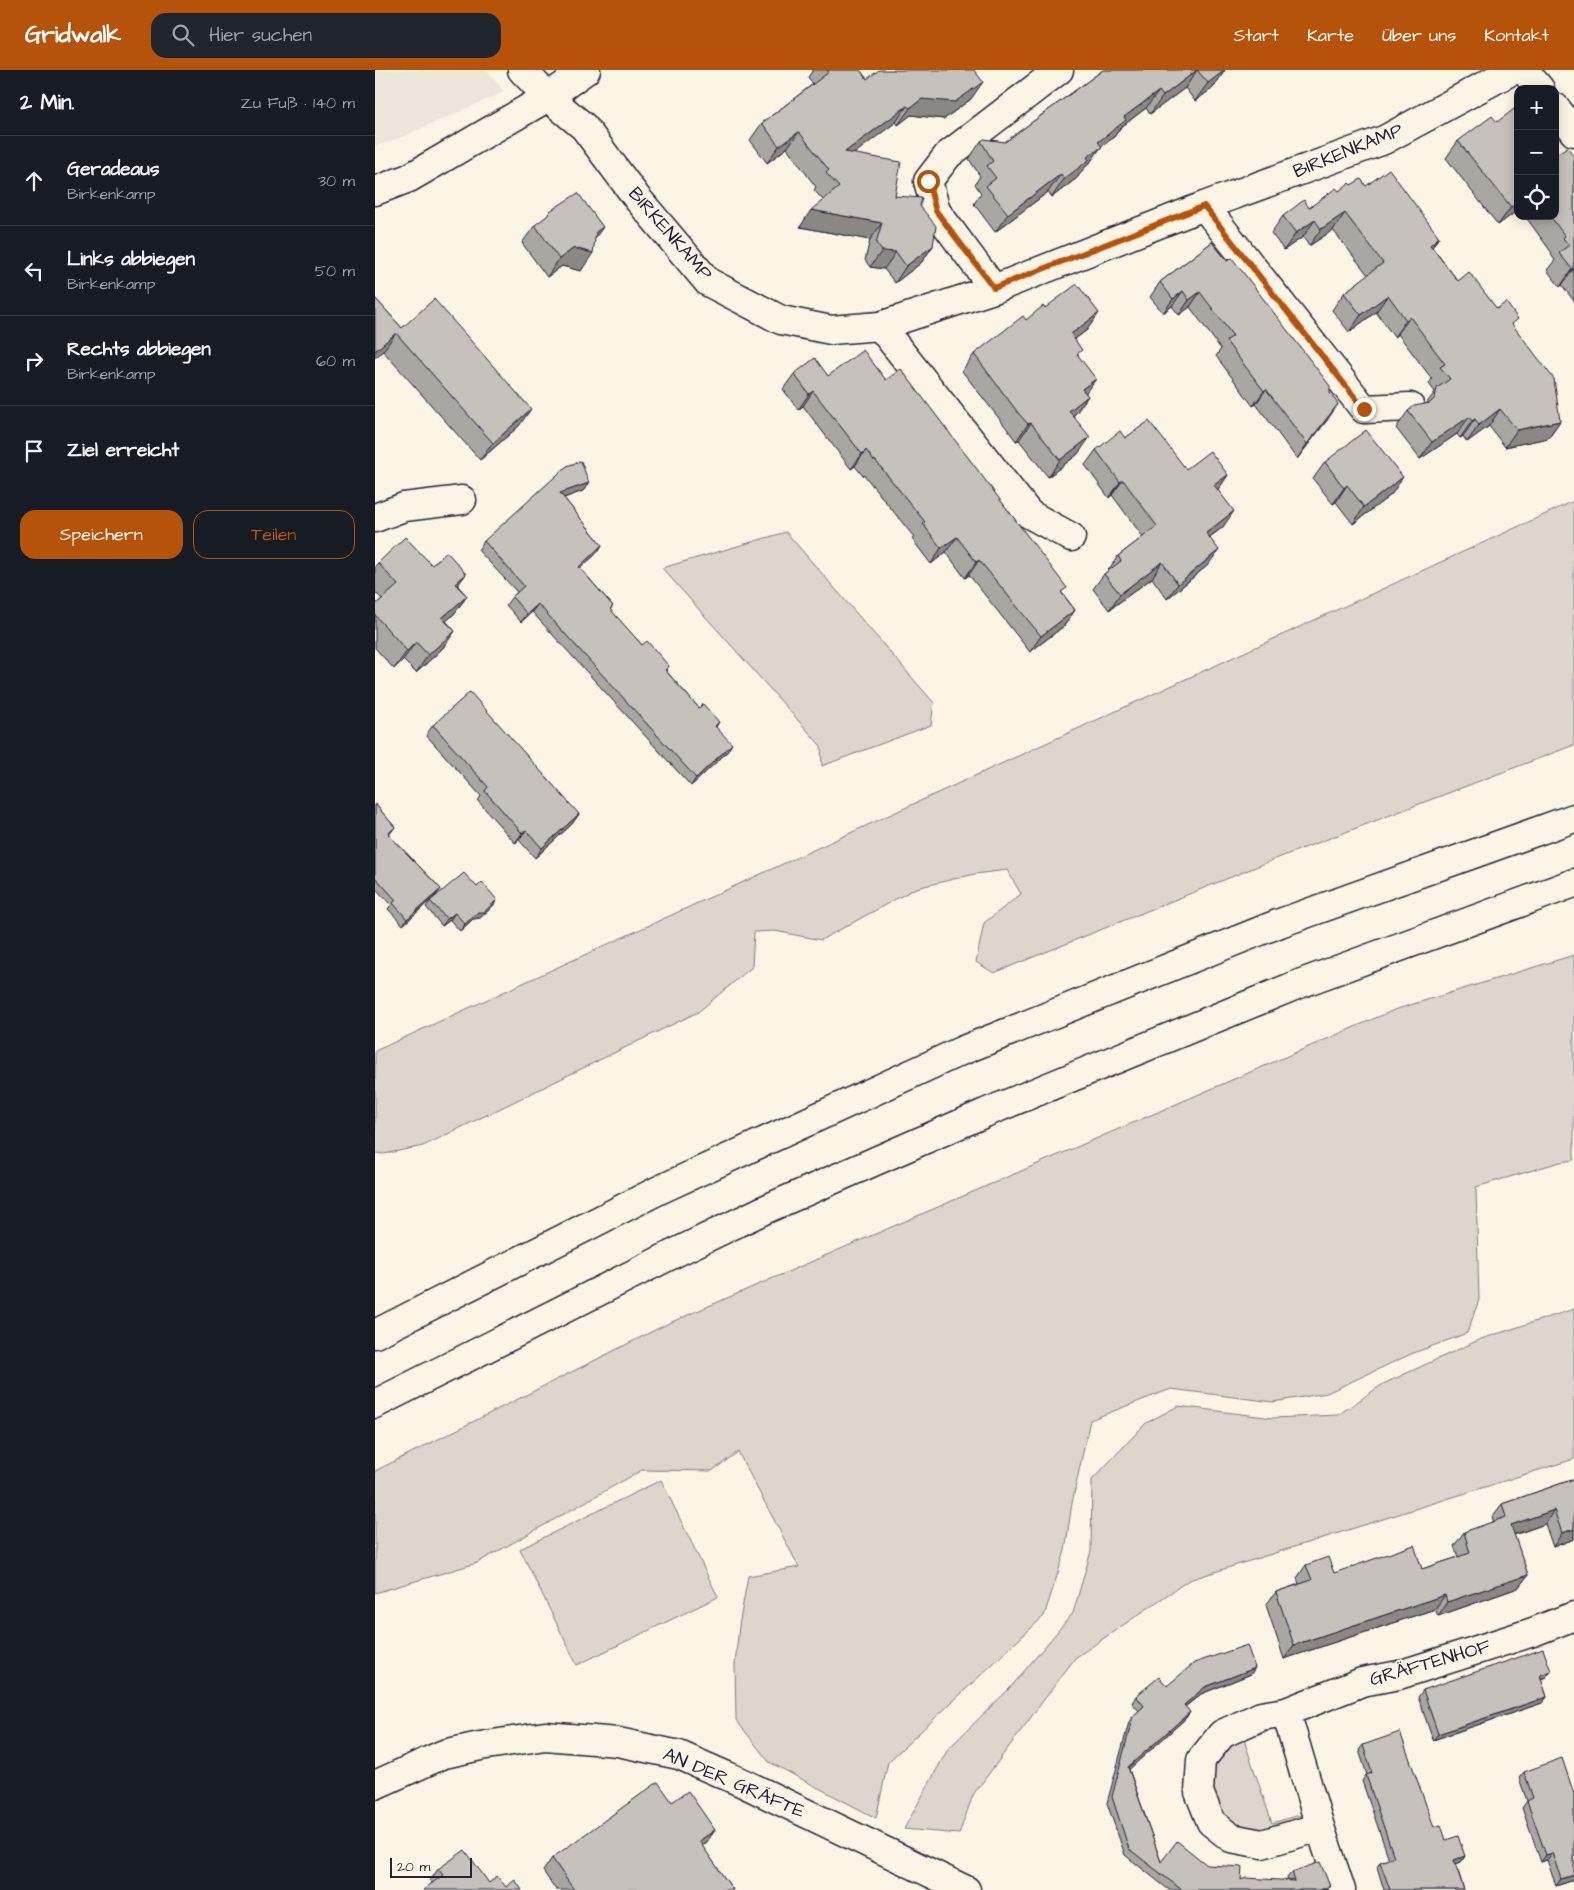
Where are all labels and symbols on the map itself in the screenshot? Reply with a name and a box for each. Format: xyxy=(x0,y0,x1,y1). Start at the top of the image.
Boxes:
street label: BIRKENKAMP xyxy=(1289,117,1407,185)
route start xyxy=(917,170,940,193)
street label: BIRKENKAMP xyxy=(622,181,718,287)
route end xyxy=(1353,398,1376,421)
street label: GRÄFTENHOF xyxy=(1366,1633,1494,1693)
street label: AN DER GRÄFTE xyxy=(659,1741,809,1825)
scale bar xyxy=(390,1855,473,1878)

